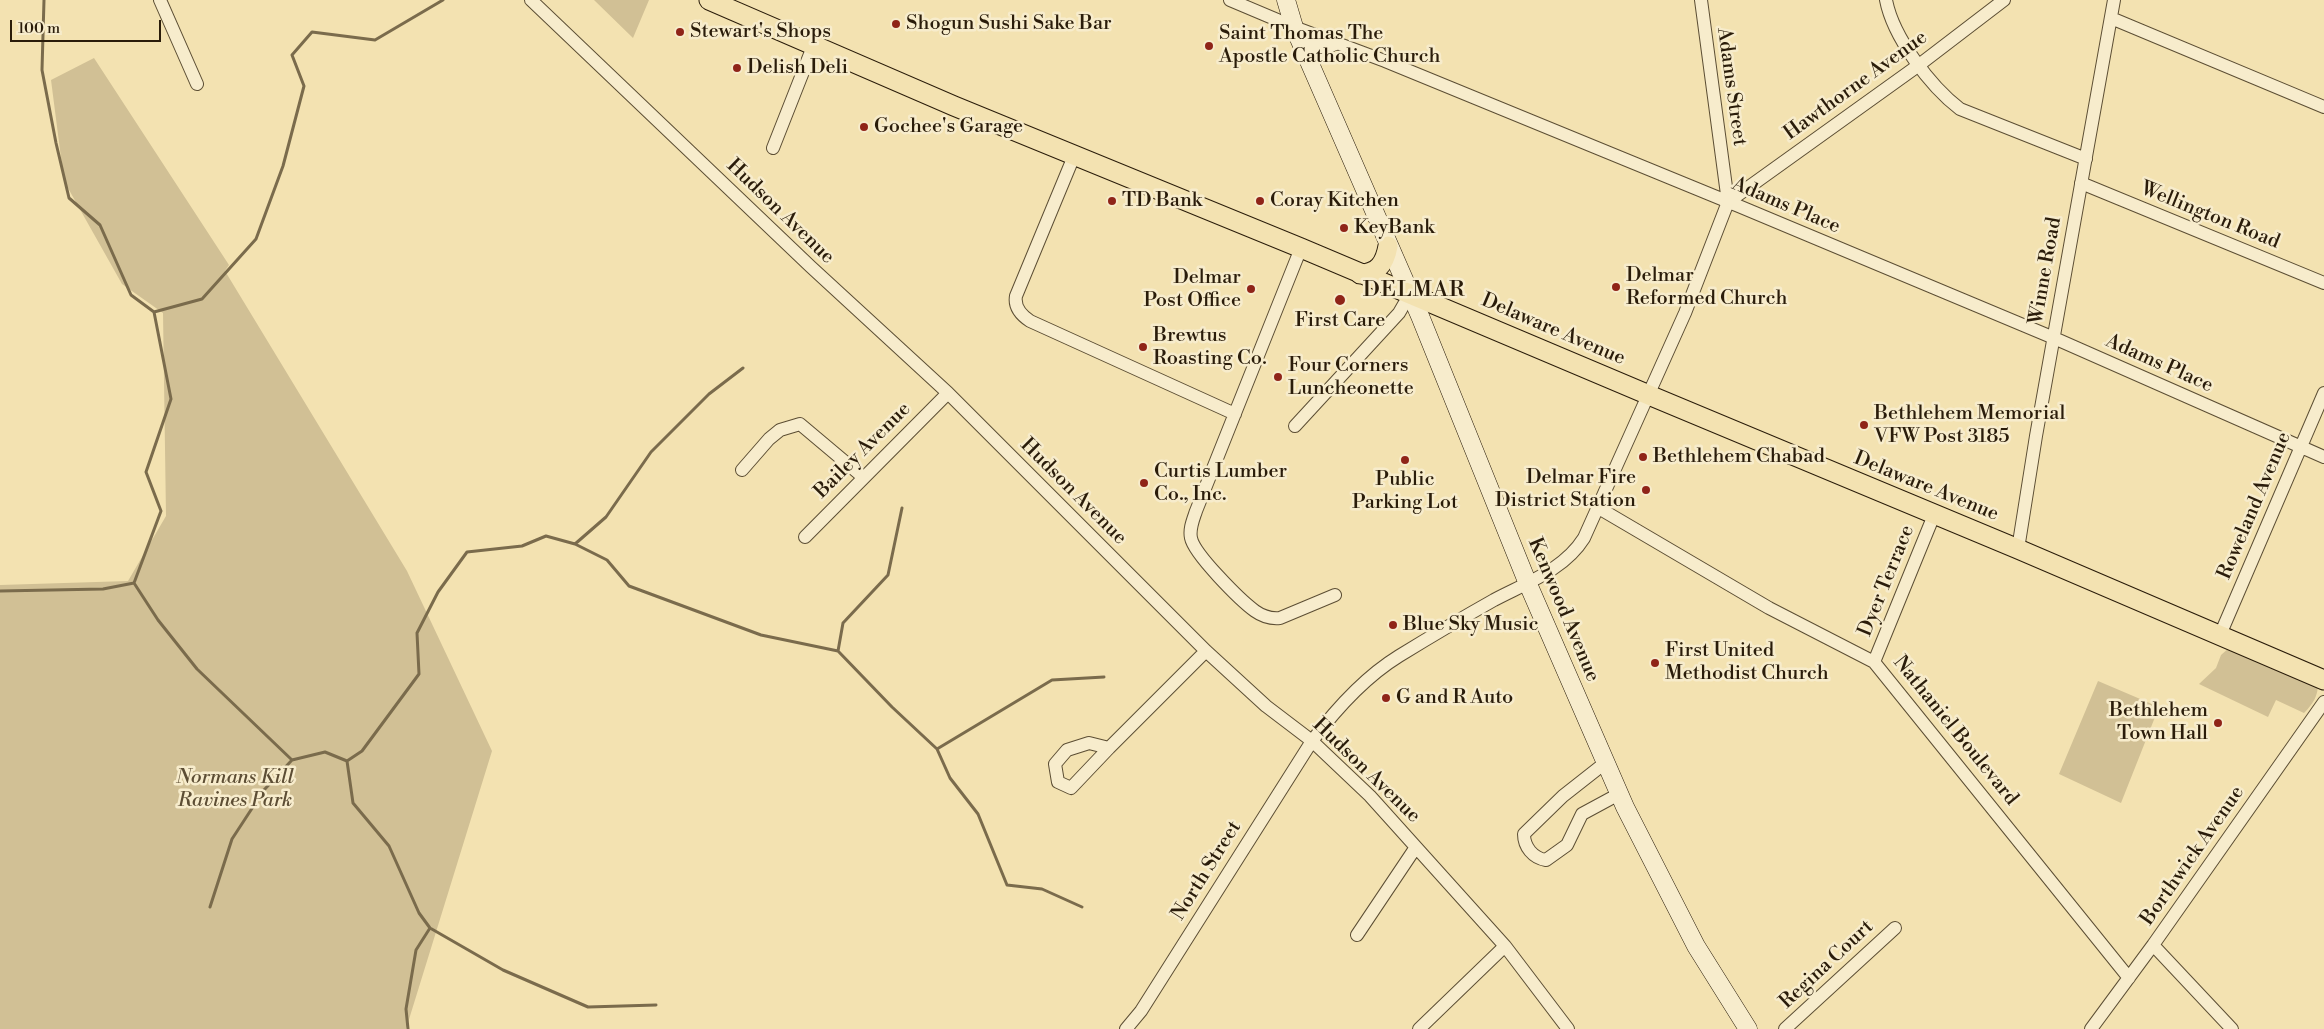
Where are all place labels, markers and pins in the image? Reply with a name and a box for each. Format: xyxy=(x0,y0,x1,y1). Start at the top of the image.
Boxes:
place label: Shogun Sushi Sake Bar xyxy=(906,12,1112,36)
marker: Shogun Sushi Sake Bar xyxy=(890,18,902,30)
place label: Stewart's Shops xyxy=(690,20,831,44)
place label: Saint Thomas The Apostle Catholic Church xyxy=(1219,22,1440,69)
marker: Stewart's Shops xyxy=(674,26,686,38)
marker: Saint Thomas The Apostle Catholic Church xyxy=(1203,40,1215,52)
place label: Delish Deli xyxy=(747,56,848,80)
marker: Delish Deli xyxy=(731,62,743,74)
place label: Gochee's Garage xyxy=(874,115,1023,139)
marker: Gochee's Garage xyxy=(858,121,870,133)
place label: TD Bank xyxy=(1122,189,1202,213)
place label: Coray Kitchen xyxy=(1270,189,1399,213)
marker: TD Bank xyxy=(1106,195,1118,207)
marker: Coray Kitchen xyxy=(1254,195,1266,207)
place label: KeyBank xyxy=(1354,216,1435,240)
marker: KeyBank xyxy=(1338,222,1350,234)
place label: Delmar Reformed Church xyxy=(1626,264,1787,311)
place label: Delmar Post Office xyxy=(1144,266,1241,313)
marker: Delmar Reformed Church xyxy=(1610,281,1622,293)
marker: Delmar Post Office xyxy=(1245,283,1257,295)
marker: First Care xyxy=(1333,293,1347,307)
place label: First Care xyxy=(1295,309,1385,333)
place label: Brewtus Roasting Co. xyxy=(1153,324,1267,371)
marker: Brewtus Roasting Co. xyxy=(1137,341,1149,353)
place label: Four Corners Luncheonette xyxy=(1288,354,1414,401)
marker: Four Corners Luncheonette xyxy=(1272,371,1284,383)
place label: Bethlehem Memorial VFW Post 3185 xyxy=(1874,402,2065,449)
marker: Bethlehem Memorial VFW Post 3185 xyxy=(1858,419,1870,431)
place label: Bethlehem Chabad xyxy=(1653,445,1825,469)
marker: Bethlehem Chabad xyxy=(1637,451,1649,463)
marker: Public Parking Lot xyxy=(1399,454,1411,466)
place label: Curtis Lumber Co., Inc. xyxy=(1154,460,1287,507)
place label: Delmar Fire District Station xyxy=(1495,466,1636,513)
place label: Public Parking Lot xyxy=(1352,468,1458,515)
marker: Curtis Lumber Co., Inc. xyxy=(1138,477,1150,489)
marker: Delmar Fire District Station xyxy=(1640,484,1652,496)
place label: Blue Sky Music xyxy=(1403,613,1539,637)
marker: Blue Sky Music xyxy=(1387,619,1399,631)
place label: First United Methodist Church xyxy=(1665,639,1829,686)
marker: First United Methodist Church xyxy=(1649,657,1661,669)
place label: G and R Auto xyxy=(1396,686,1513,710)
marker: G and R Auto xyxy=(1380,692,1392,704)
place label: Bethlehem Town Hall xyxy=(2109,699,2208,746)
marker: Bethlehem Town Hall xyxy=(2212,717,2224,729)

